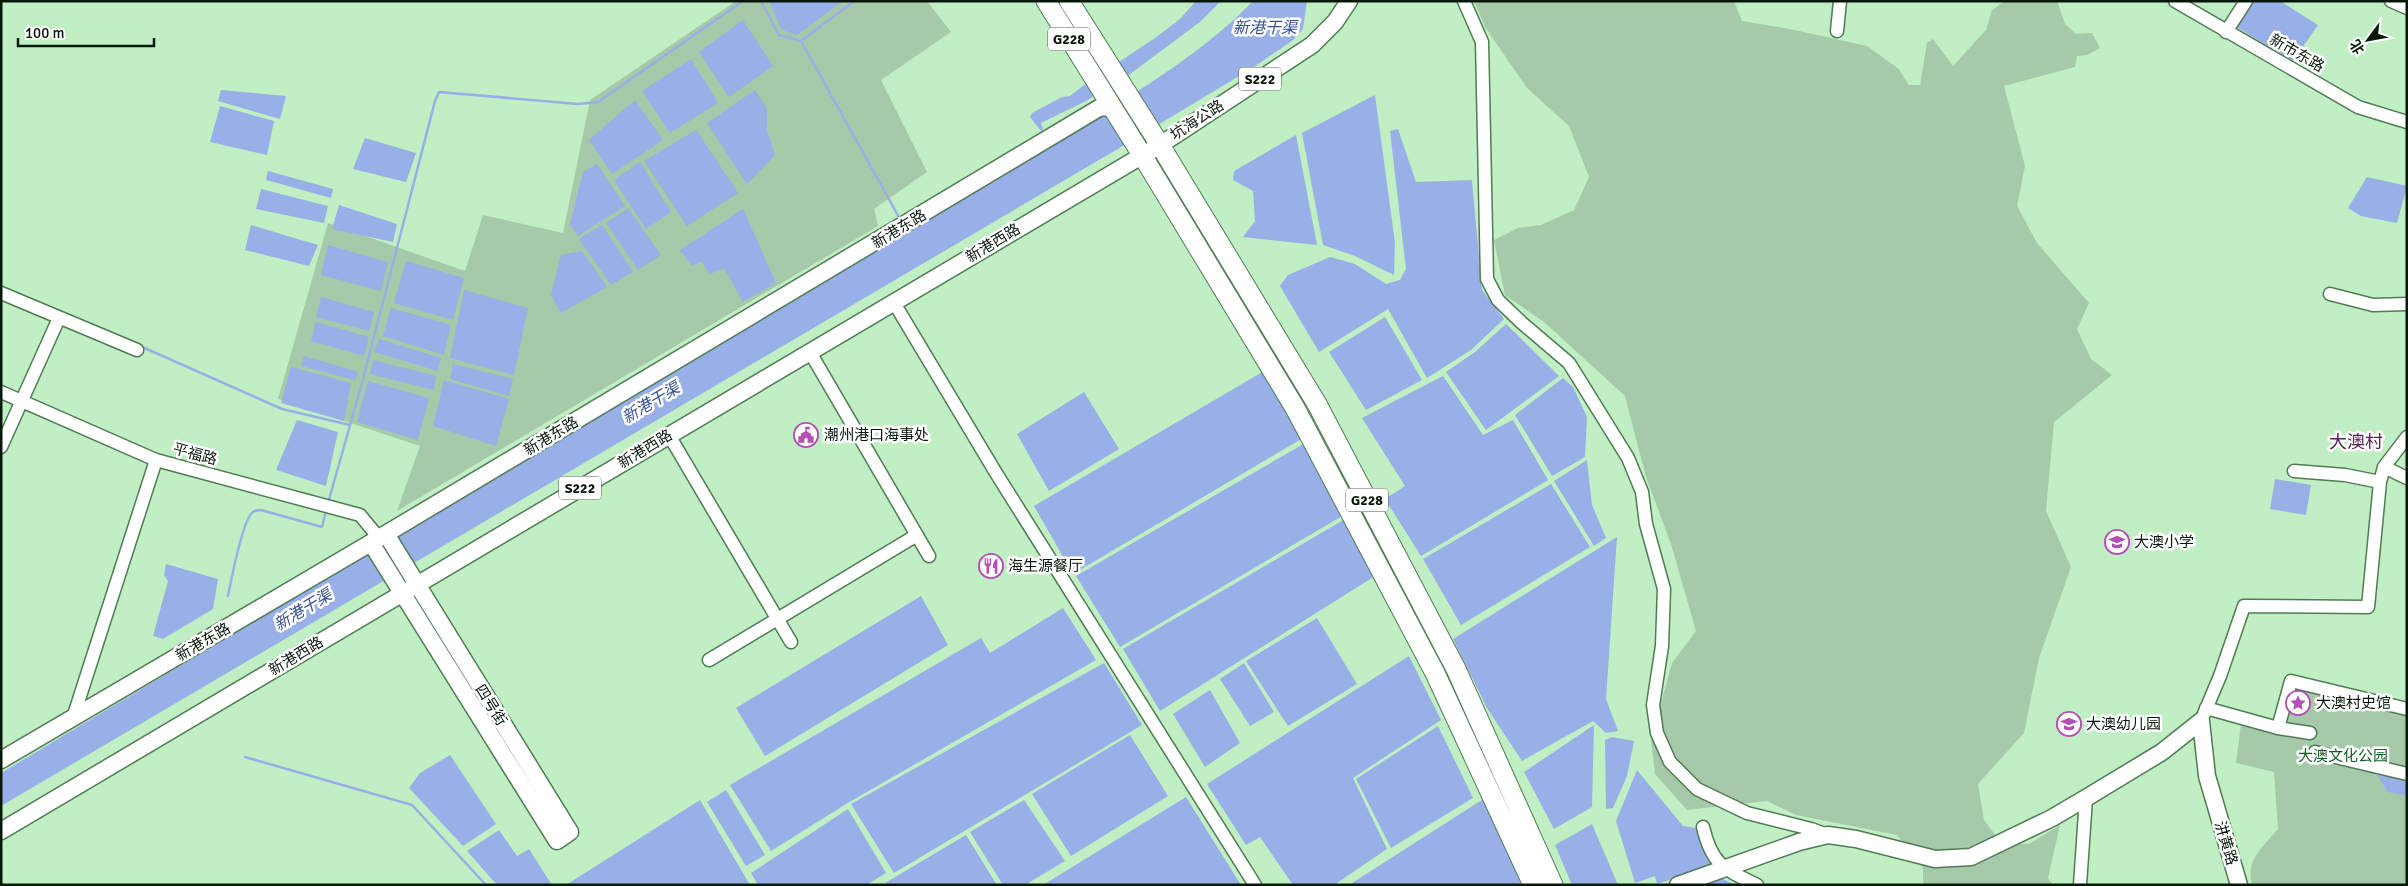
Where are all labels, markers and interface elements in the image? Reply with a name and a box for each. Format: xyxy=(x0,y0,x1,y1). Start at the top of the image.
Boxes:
scale bar xyxy=(18,15,154,47)
north arrow xyxy=(2343,15,2393,65)
water label: 新港干渠 xyxy=(1233,18,1299,38)
text: 100 m xyxy=(25,24,65,42)
road number: G228 xyxy=(1048,28,1090,50)
street label: 新市东路 xyxy=(2267,30,2327,76)
text: 北 xyxy=(2346,36,2368,57)
road number: S222 xyxy=(1239,68,1281,90)
street label: 坑海公路 xyxy=(1167,96,1227,144)
street label: 新港东路 xyxy=(869,206,929,252)
street label: 新港西路 xyxy=(963,220,1023,266)
water label: 新港干渠 xyxy=(618,377,685,428)
street label: 新港东路 xyxy=(521,413,581,459)
public building icon: 潮州港口海事处 xyxy=(793,422,819,448)
street label: 新港西路 xyxy=(615,426,675,472)
place label: 潮州港口海事处 xyxy=(824,426,929,444)
district label: 大澳村 xyxy=(2329,431,2383,453)
street label: 平福路 xyxy=(171,439,219,469)
road number: S222 xyxy=(559,476,601,499)
road number: G228 xyxy=(1346,488,1388,512)
school or university icon: 大澳小学 xyxy=(2104,529,2130,555)
place label: 大澳小学 xyxy=(2134,533,2194,551)
restaurant icon: 海生源餐厅 xyxy=(978,553,1004,579)
place label: 海生源餐厅 xyxy=(1008,557,1083,575)
water label: 新港干渠 xyxy=(270,584,337,635)
street label: 新港东路 xyxy=(173,619,233,665)
street label: 新港西路 xyxy=(266,633,326,679)
street label: 四号街 xyxy=(471,681,511,729)
place icon: 大澳村史馆 xyxy=(2285,690,2311,716)
place label: 大澳村史馆 xyxy=(2316,694,2391,712)
school or university icon: 大澳幼儿园 xyxy=(2056,711,2082,737)
place label: 大澳幼儿园 xyxy=(2086,715,2161,733)
park label: 大澳文化公园 xyxy=(2298,747,2388,765)
street label: 汫黄路 xyxy=(2211,819,2241,867)

